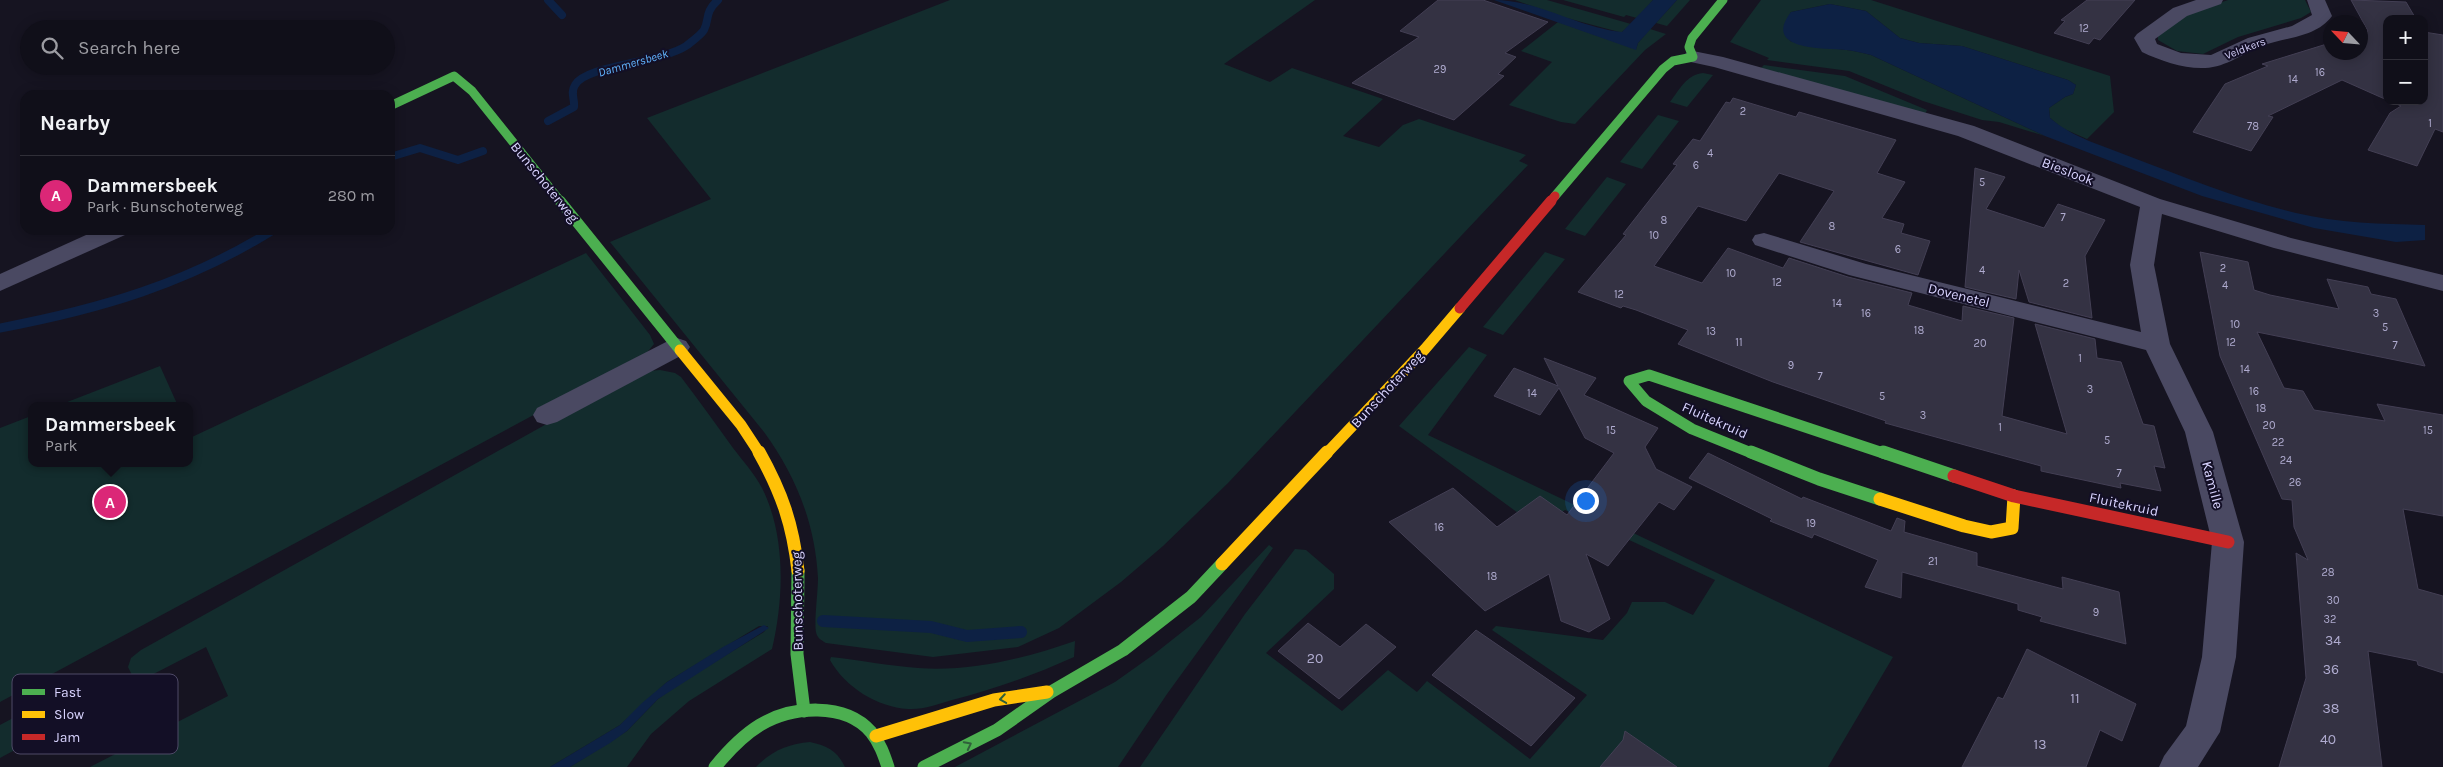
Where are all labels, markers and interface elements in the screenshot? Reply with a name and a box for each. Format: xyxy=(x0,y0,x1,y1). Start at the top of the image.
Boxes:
north arrow xyxy=(2323,15,2368,60)
map controls xyxy=(2383,15,2428,105)
button: + xyxy=(2383,15,2428,60)
search box xyxy=(20,20,395,75)
house number: 12 xyxy=(2079,22,2089,35)
icon: search xyxy=(38,34,66,62)
street label: Veldkers xyxy=(2223,35,2268,62)
text: Search here xyxy=(78,37,180,59)
water label: Dammersbeek xyxy=(596,46,671,80)
button: − xyxy=(2383,60,2428,105)
house number: 29 xyxy=(1434,63,1446,76)
house number: 16 xyxy=(2315,66,2325,79)
house number: 14 xyxy=(2288,73,2298,86)
house number: 2 xyxy=(1740,105,1746,118)
text: Nearby xyxy=(40,111,110,135)
house number: 1 xyxy=(2428,117,2432,130)
house number: 78 xyxy=(2247,120,2259,133)
street label: Bunschoterweg xyxy=(507,138,582,226)
house number: 4 xyxy=(1707,147,1713,160)
street label: Bieslook xyxy=(2039,154,2096,189)
house number: 6 xyxy=(1693,159,1699,172)
text: Dammersbeek xyxy=(87,175,218,197)
house number: 5 xyxy=(1979,176,1985,189)
text: A xyxy=(51,186,61,205)
text: 280 m xyxy=(328,186,375,205)
text: Park · Bunschoterweg xyxy=(87,197,243,216)
house number: 7 xyxy=(2060,211,2066,224)
house number: 8 xyxy=(1661,214,1668,227)
house number: 8 xyxy=(1829,220,1836,233)
house number: 10 xyxy=(1649,229,1659,242)
house number: 6 xyxy=(1895,243,1901,256)
house number: 2 xyxy=(2220,262,2226,275)
house number: 4 xyxy=(1979,264,1985,277)
house number: 10 xyxy=(1726,267,1736,280)
house number: 12 xyxy=(1772,276,1782,289)
house number: 2 xyxy=(2063,277,2069,290)
house number: 4 xyxy=(2222,279,2228,292)
street label: Dovenetel xyxy=(1926,280,1992,311)
house number: 12 xyxy=(1614,288,1624,301)
house number: 14 xyxy=(1832,297,1842,310)
house number: 16 xyxy=(1861,307,1871,320)
house number: 3 xyxy=(2373,307,2379,320)
house number: 10 xyxy=(2230,318,2240,331)
house number: 5 xyxy=(2382,321,2388,334)
house number: 18 xyxy=(1914,324,1924,337)
house number: 13 xyxy=(1706,325,1716,338)
house number: 11 xyxy=(1735,336,1743,349)
house number: 12 xyxy=(2226,336,2236,349)
house number: 20 xyxy=(1974,337,1986,350)
house number: 7 xyxy=(2392,339,2398,352)
street label: Bunschoterweg xyxy=(1347,347,1427,431)
house number: 1 xyxy=(2078,352,2082,365)
house number: 9 xyxy=(1788,359,1794,372)
house number: 14 xyxy=(2240,363,2250,376)
house number: 7 xyxy=(1817,370,1823,383)
house number: 3 xyxy=(2087,383,2093,396)
house number: 16 xyxy=(2249,385,2259,398)
house number: 14 xyxy=(1527,387,1537,400)
house number: 5 xyxy=(1879,390,1885,403)
street label: Fluitekruid xyxy=(1679,398,1750,443)
popup xyxy=(28,402,193,467)
house number: 18 xyxy=(2256,402,2266,415)
house number: 3 xyxy=(1920,409,1926,422)
text: Dammersbeek xyxy=(45,414,176,436)
house number: 20 xyxy=(2263,419,2275,432)
house number: 1 xyxy=(1998,421,2002,434)
house number: 15 xyxy=(1606,424,1616,437)
house number: 15 xyxy=(2423,424,2433,437)
house number: 5 xyxy=(2104,434,2110,447)
text: Park xyxy=(45,436,78,455)
house number: 22 xyxy=(2272,436,2284,449)
house number: 24 xyxy=(2280,454,2292,467)
street label: Kamille xyxy=(2198,459,2227,511)
house number: 7 xyxy=(2116,467,2122,480)
house number: 26 xyxy=(2289,476,2301,489)
pin: A xyxy=(94,483,126,521)
your location xyxy=(1573,488,1599,514)
street label: Fluitekruid xyxy=(2088,489,2160,520)
house number: 19 xyxy=(1806,517,1816,530)
house number: 16 xyxy=(1434,521,1444,534)
street label: Bunschoterweg xyxy=(788,551,807,651)
house number: 21 xyxy=(1928,555,1938,568)
house number: 28 xyxy=(2321,566,2335,579)
house number: 18 xyxy=(1487,570,1497,583)
house number: 30 xyxy=(2326,594,2340,607)
house number: 9 xyxy=(2093,606,2099,619)
house number: 32 xyxy=(2324,613,2336,626)
house number: 34 xyxy=(2325,632,2341,649)
house number: 20 xyxy=(1307,650,1323,667)
house number: 36 xyxy=(2323,661,2339,678)
legend xyxy=(12,674,178,754)
text: Fast xyxy=(54,684,81,701)
house number: 11 xyxy=(2070,690,2080,707)
one-way arrow xyxy=(998,693,1007,703)
house number: 38 xyxy=(2323,700,2339,717)
text: Slow xyxy=(54,706,84,723)
text: Jam xyxy=(54,729,80,746)
house number: 40 xyxy=(2320,731,2336,748)
house number: 13 xyxy=(2034,736,2046,753)
one-way arrow xyxy=(962,741,971,751)

